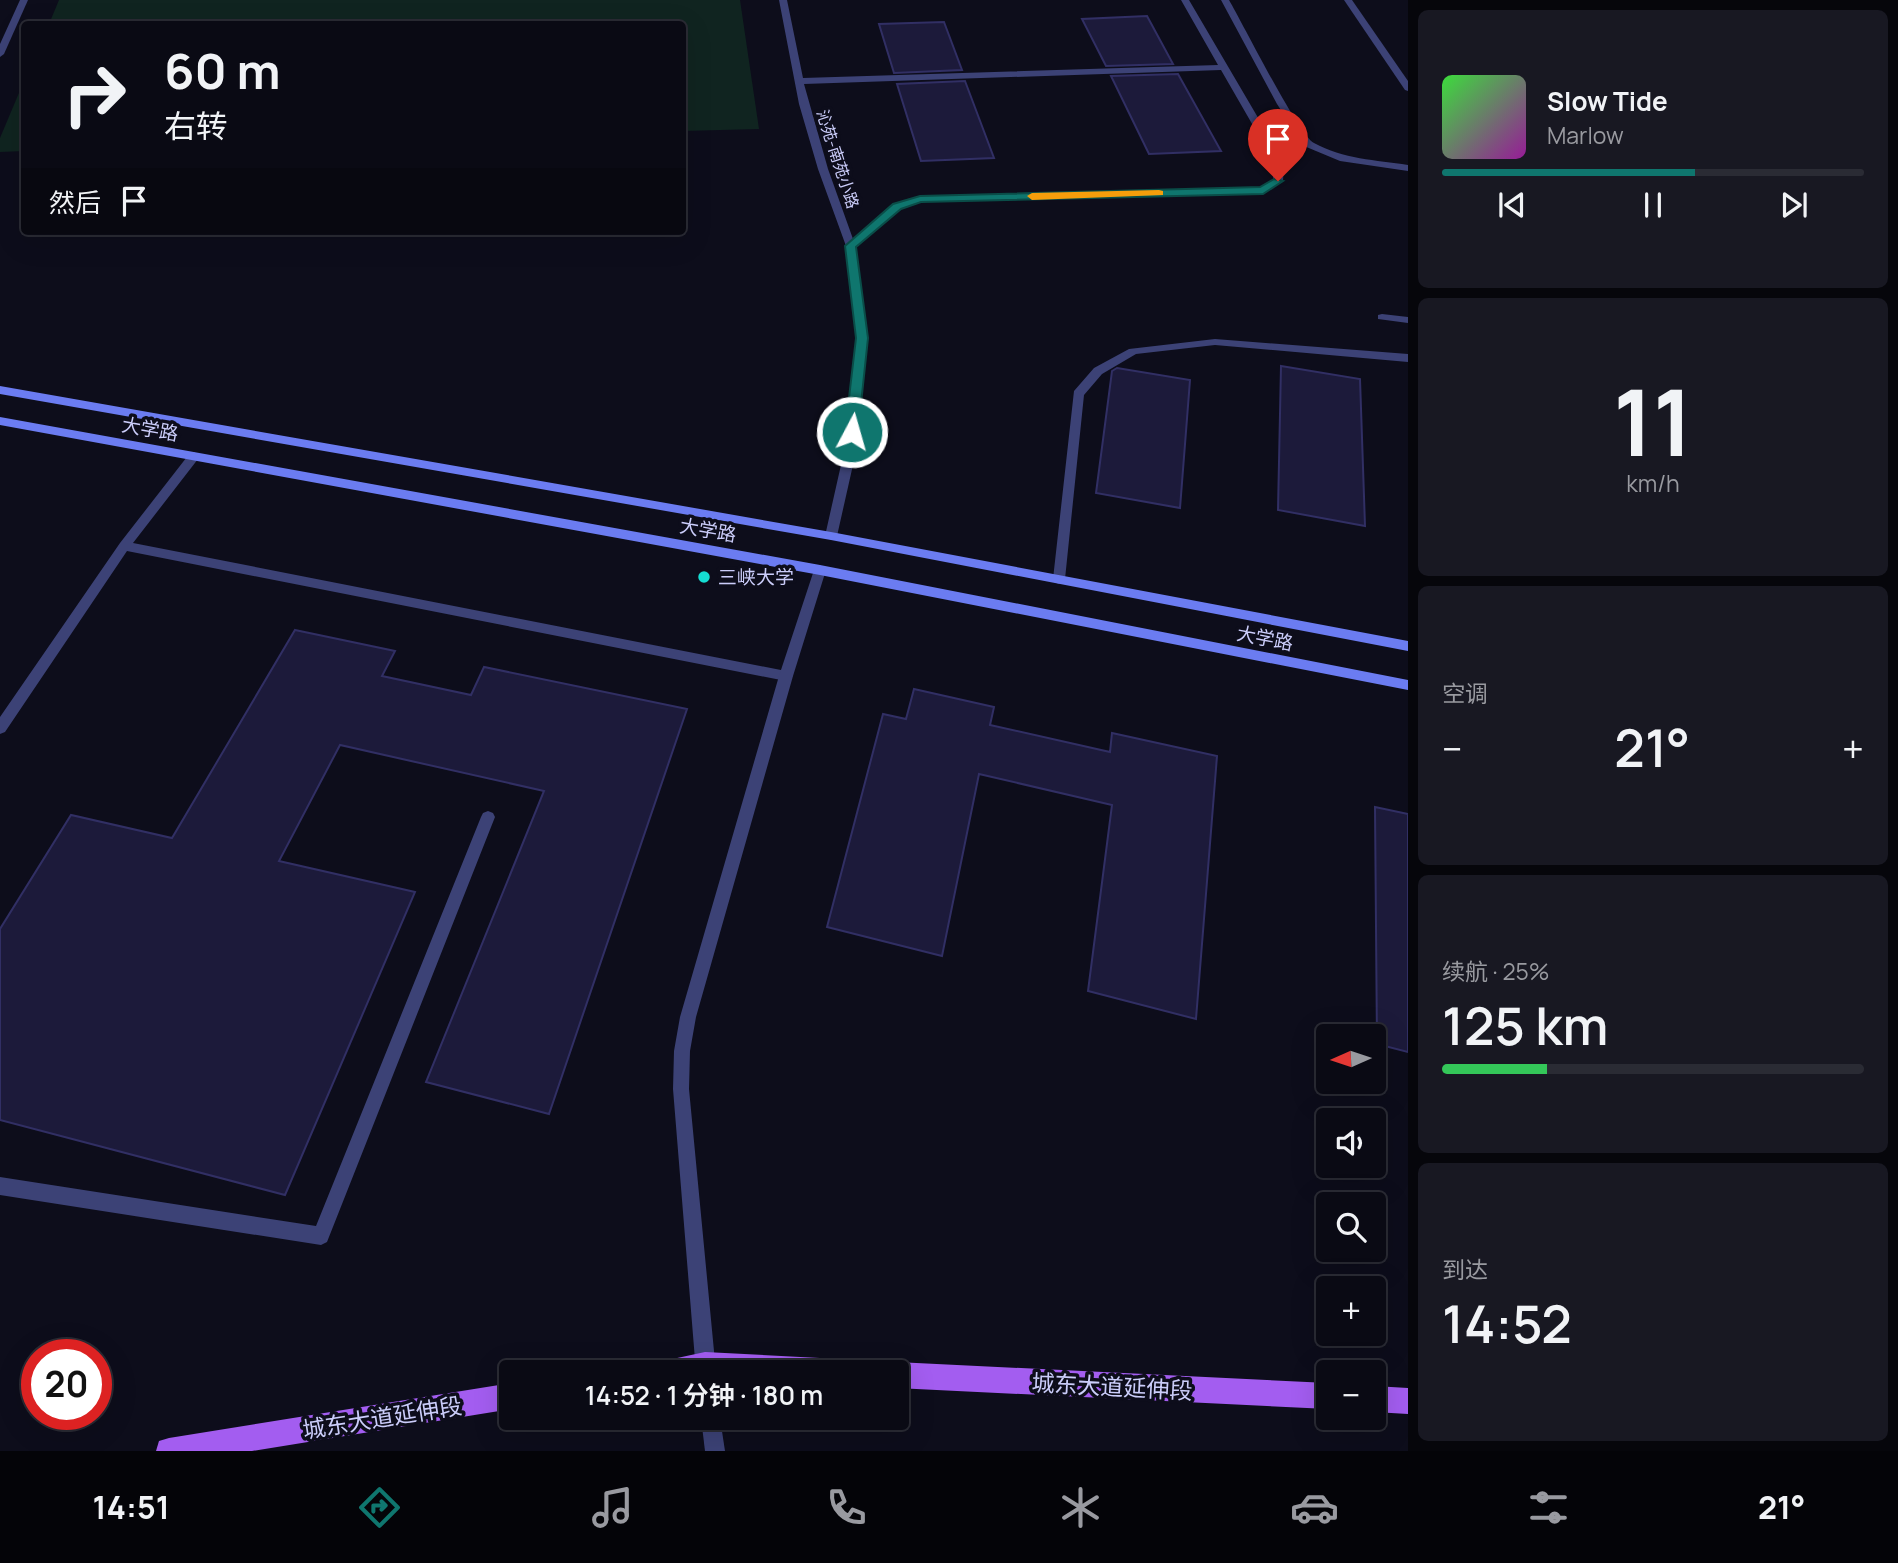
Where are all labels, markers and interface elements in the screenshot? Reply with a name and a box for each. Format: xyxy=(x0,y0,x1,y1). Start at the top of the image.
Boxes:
text: 60 m xyxy=(164,37,281,104)
icon: right xyxy=(49,49,140,140)
text: Slow Tide xyxy=(1547,83,1668,119)
text: 右转 xyxy=(164,104,228,148)
street label: 沁苑-南苑小路 xyxy=(812,107,864,211)
pin xyxy=(1248,109,1308,181)
text: Marlow xyxy=(1547,119,1624,151)
icon: arrive xyxy=(1259,120,1297,158)
icon: arrive xyxy=(115,182,153,220)
text: 然后 xyxy=(49,184,101,220)
icon: previous xyxy=(1493,186,1531,224)
icon: pause xyxy=(1634,186,1672,224)
icon: next xyxy=(1775,186,1813,224)
text: 11 xyxy=(1613,359,1693,483)
position arrow xyxy=(815,395,889,469)
street label: 大学路 xyxy=(120,411,180,447)
text: km/h xyxy=(1626,467,1680,499)
street label: 大学路 xyxy=(678,512,738,548)
place label: 三峡大学 xyxy=(718,564,794,590)
marker: 三峡大学 xyxy=(696,569,712,585)
street label: 大学路 xyxy=(1235,620,1295,656)
text: 空调 xyxy=(1442,677,1488,709)
text: 21° xyxy=(1614,712,1690,783)
text: − xyxy=(1442,722,1463,774)
text: + xyxy=(1842,722,1864,774)
text: 续航 · 25% xyxy=(1442,955,1550,987)
text: 125 km xyxy=(1442,990,1608,1061)
north arrow xyxy=(1316,1024,1386,1094)
map controls xyxy=(1316,1024,1386,1430)
button: sound xyxy=(1316,1108,1386,1178)
button: search xyxy=(1316,1192,1386,1262)
text: 到达 xyxy=(1442,1253,1488,1285)
button: + xyxy=(1316,1276,1386,1346)
text: 14:52 xyxy=(1442,1288,1572,1359)
speed limit sign: 20 xyxy=(21,1339,112,1430)
button: − xyxy=(1316,1360,1386,1430)
street label: 城东大道延伸段 xyxy=(1031,1366,1193,1406)
text: 14:52 · 1 分钟 · 180 m xyxy=(585,1377,823,1413)
street label: 城东大道延伸段 xyxy=(300,1389,464,1445)
icon: directions xyxy=(355,1483,404,1532)
icon: music xyxy=(588,1483,637,1532)
icon: phone xyxy=(822,1483,871,1532)
icon: climate xyxy=(1056,1483,1105,1532)
icon: car xyxy=(1290,1483,1339,1532)
icon: filters xyxy=(1524,1483,1573,1532)
text: 14:51 xyxy=(92,1485,170,1529)
text: 21° xyxy=(1758,1485,1806,1529)

